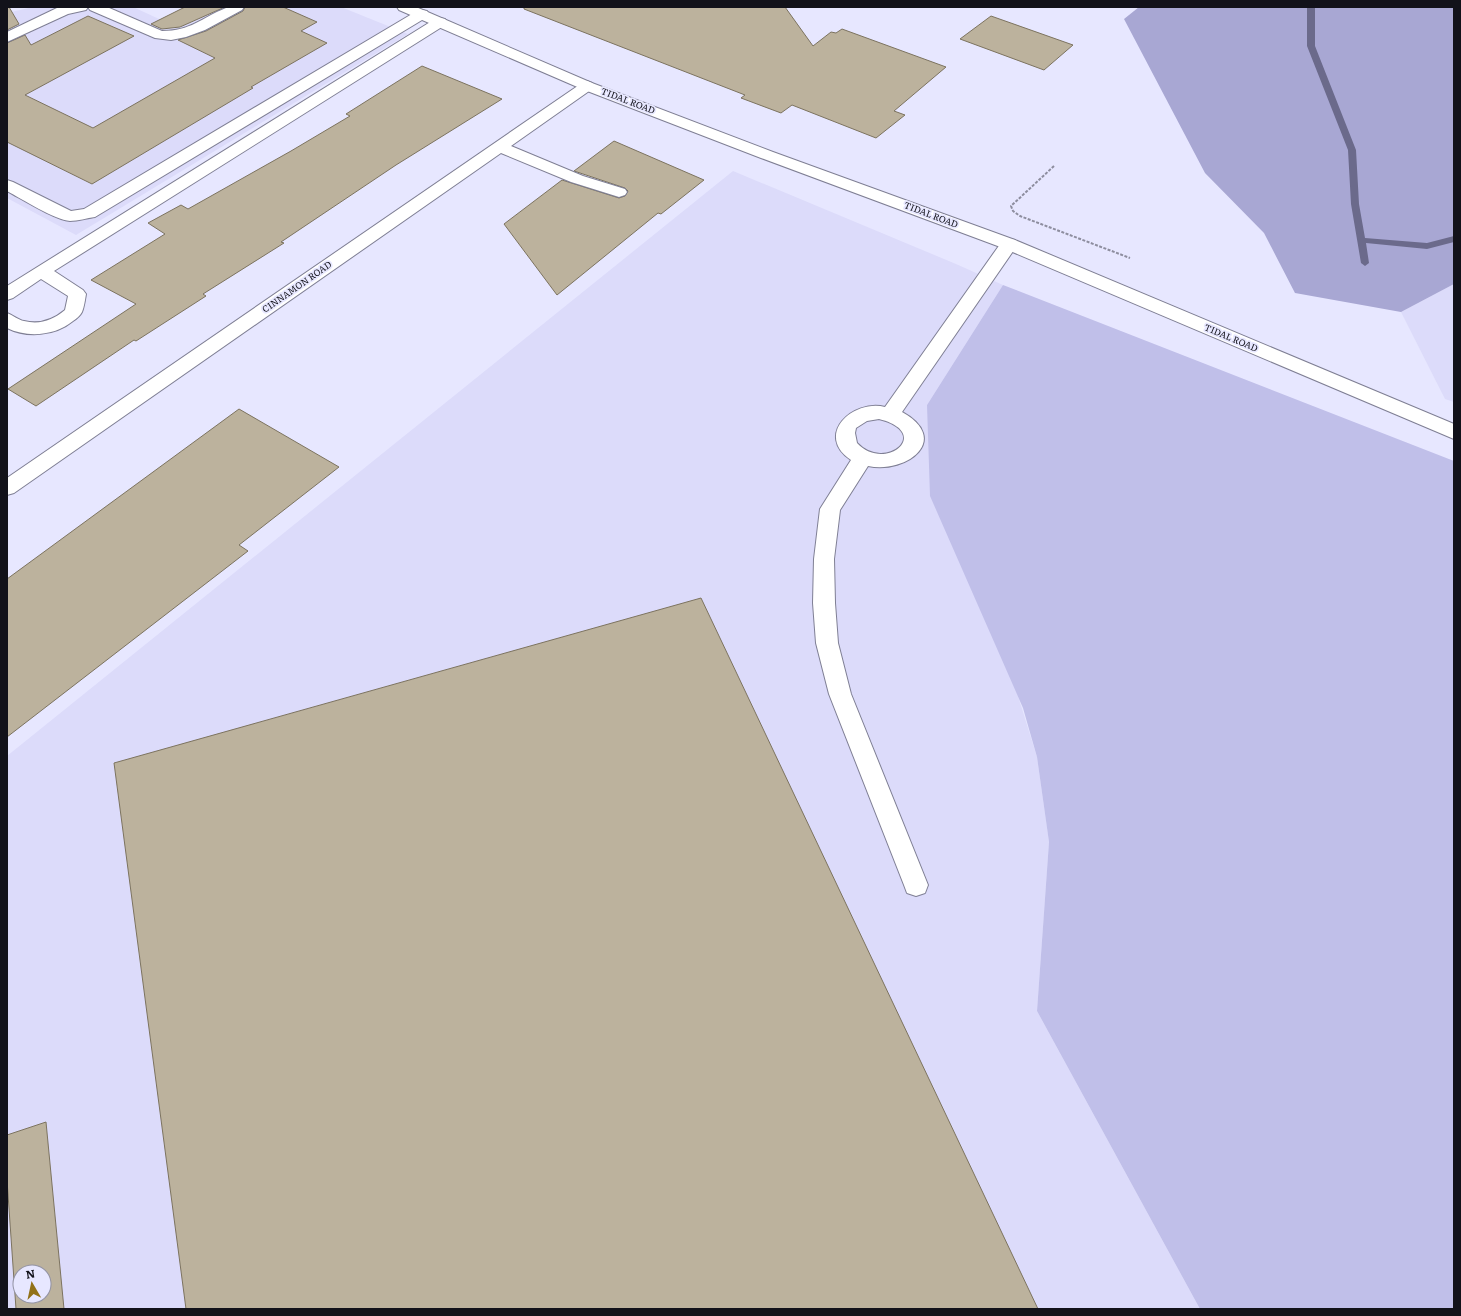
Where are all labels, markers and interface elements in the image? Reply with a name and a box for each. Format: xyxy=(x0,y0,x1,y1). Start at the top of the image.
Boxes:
street label: TIDAL ROAD xyxy=(599,83,658,117)
street label: TIDAL ROAD xyxy=(902,197,961,231)
street label: CINNAMON ROAD xyxy=(259,257,334,316)
street label: TIDAL ROAD xyxy=(1202,319,1260,355)
north arrow xyxy=(12,1264,52,1304)
text: N xyxy=(24,1265,36,1282)

